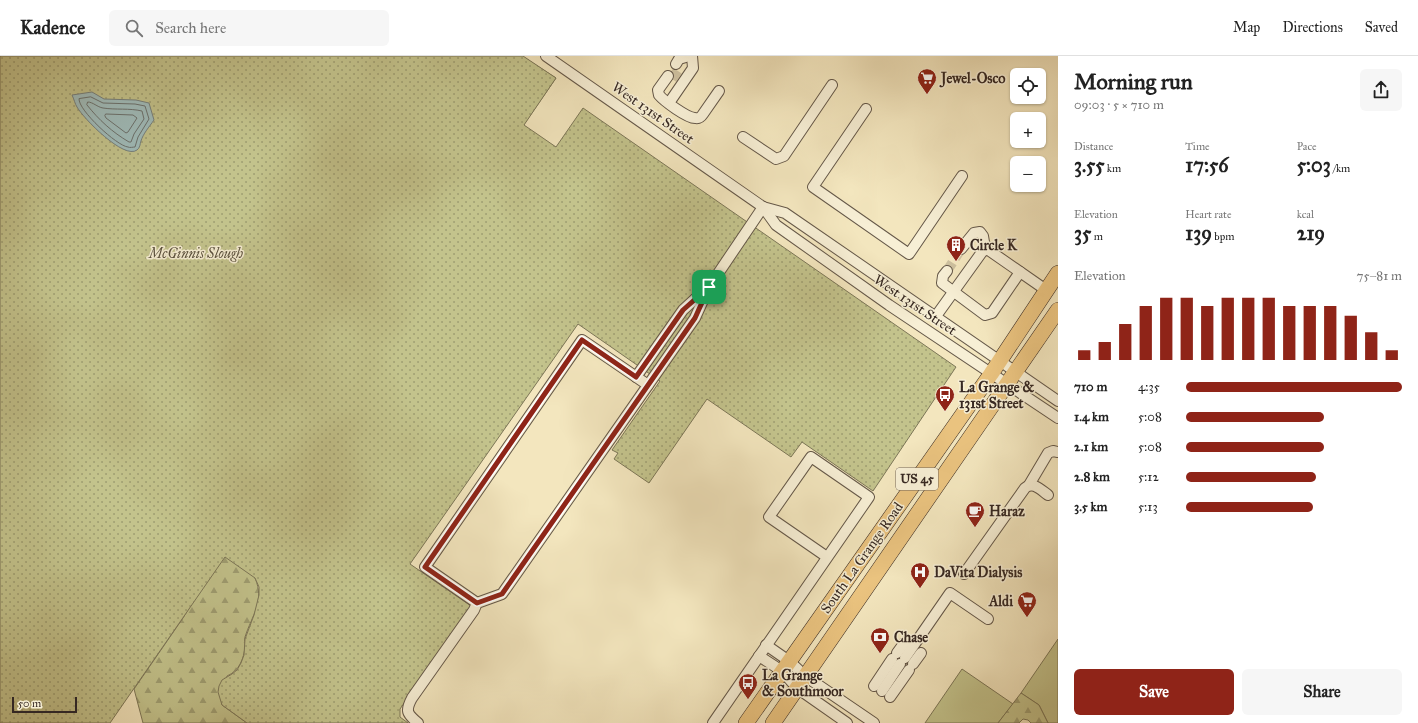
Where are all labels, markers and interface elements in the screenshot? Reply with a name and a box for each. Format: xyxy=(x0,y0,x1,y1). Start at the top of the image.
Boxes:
search box xyxy=(109,10,389,46)
text: Kadence xyxy=(20,16,85,39)
icon: search xyxy=(123,17,145,39)
text: Search here xyxy=(155,19,226,37)
text: Map xyxy=(1233,19,1260,36)
text: Directions xyxy=(1282,19,1343,36)
text: Saved xyxy=(1365,19,1398,36)
supermarket icon: Jewel-Osco xyxy=(916,67,938,95)
map controls xyxy=(1010,68,1046,192)
button: locate xyxy=(1010,68,1046,104)
text: Morning run xyxy=(1074,68,1193,95)
button: share xyxy=(1360,69,1402,111)
place label: Jewel-Osco xyxy=(939,70,1005,88)
street label: West 131st Street xyxy=(609,78,697,148)
text: 09:03 · 5 × 710 m xyxy=(1074,97,1164,113)
button: + xyxy=(1010,112,1046,148)
text: Distance xyxy=(1074,140,1113,153)
text: Time xyxy=(1185,140,1210,153)
text: Pace xyxy=(1297,140,1317,153)
text: 3.55 xyxy=(1074,153,1104,177)
text: 17:56 xyxy=(1185,153,1229,177)
text: 5:03 xyxy=(1297,153,1331,177)
button: − xyxy=(1010,156,1046,192)
text: km xyxy=(1104,162,1121,175)
text: /km xyxy=(1331,162,1350,175)
text: Elevation xyxy=(1074,208,1118,221)
text: Heart rate xyxy=(1185,208,1232,221)
text: kcal xyxy=(1297,208,1314,221)
text: 35 xyxy=(1074,221,1091,245)
text: 139 xyxy=(1185,221,1212,245)
text: 219 xyxy=(1297,221,1325,245)
text: m xyxy=(1091,230,1103,243)
text: bpm xyxy=(1212,230,1234,243)
building icon: Circle K xyxy=(945,234,967,262)
place label: Circle K xyxy=(970,237,1018,254)
park label: McGinnis Slough xyxy=(147,245,243,262)
text: Elevation xyxy=(1074,268,1126,284)
text: 75–81 m xyxy=(1356,268,1402,284)
pin xyxy=(692,270,726,304)
street label: West 131st Street xyxy=(870,271,960,339)
icon: arrive xyxy=(698,276,720,298)
place label: La Grange & 131st Street xyxy=(959,379,1035,413)
text: 710 m xyxy=(1074,379,1107,395)
text: 4:35 xyxy=(1138,379,1160,395)
bus stop icon: La Grange & 131st Street xyxy=(934,384,956,412)
text: 1.4 km xyxy=(1074,409,1109,425)
text: 5:08 xyxy=(1138,409,1162,425)
text: 2.1 km xyxy=(1074,439,1108,455)
text: 5:08 xyxy=(1138,439,1162,455)
road number: US 45 xyxy=(896,468,938,490)
text: 2.8 km xyxy=(1074,469,1110,485)
text: 5:12 xyxy=(1138,469,1159,485)
street label: South La Grange Road xyxy=(817,499,907,617)
text: 3.5 km xyxy=(1074,499,1108,515)
text: 5:13 xyxy=(1138,499,1158,515)
cafe icon: Haraz xyxy=(964,500,986,528)
place label: Haraz xyxy=(989,503,1025,520)
hospital icon: DaVita Dialysis xyxy=(909,561,931,589)
place label: DaVita Dialysis xyxy=(934,564,1022,582)
supermarket icon: Aldi xyxy=(1016,590,1038,618)
place label: Aldi xyxy=(988,593,1013,610)
bank icon: Chase xyxy=(869,626,891,654)
place label: Chase xyxy=(894,629,928,646)
place label: La Grange & Southmoor xyxy=(762,667,844,700)
button: Save xyxy=(1074,669,1234,715)
button: Share xyxy=(1242,669,1402,715)
bus stop icon: La Grange & Southmoor xyxy=(737,672,759,700)
scale bar xyxy=(12,695,77,714)
text: 50 m xyxy=(18,697,41,710)

